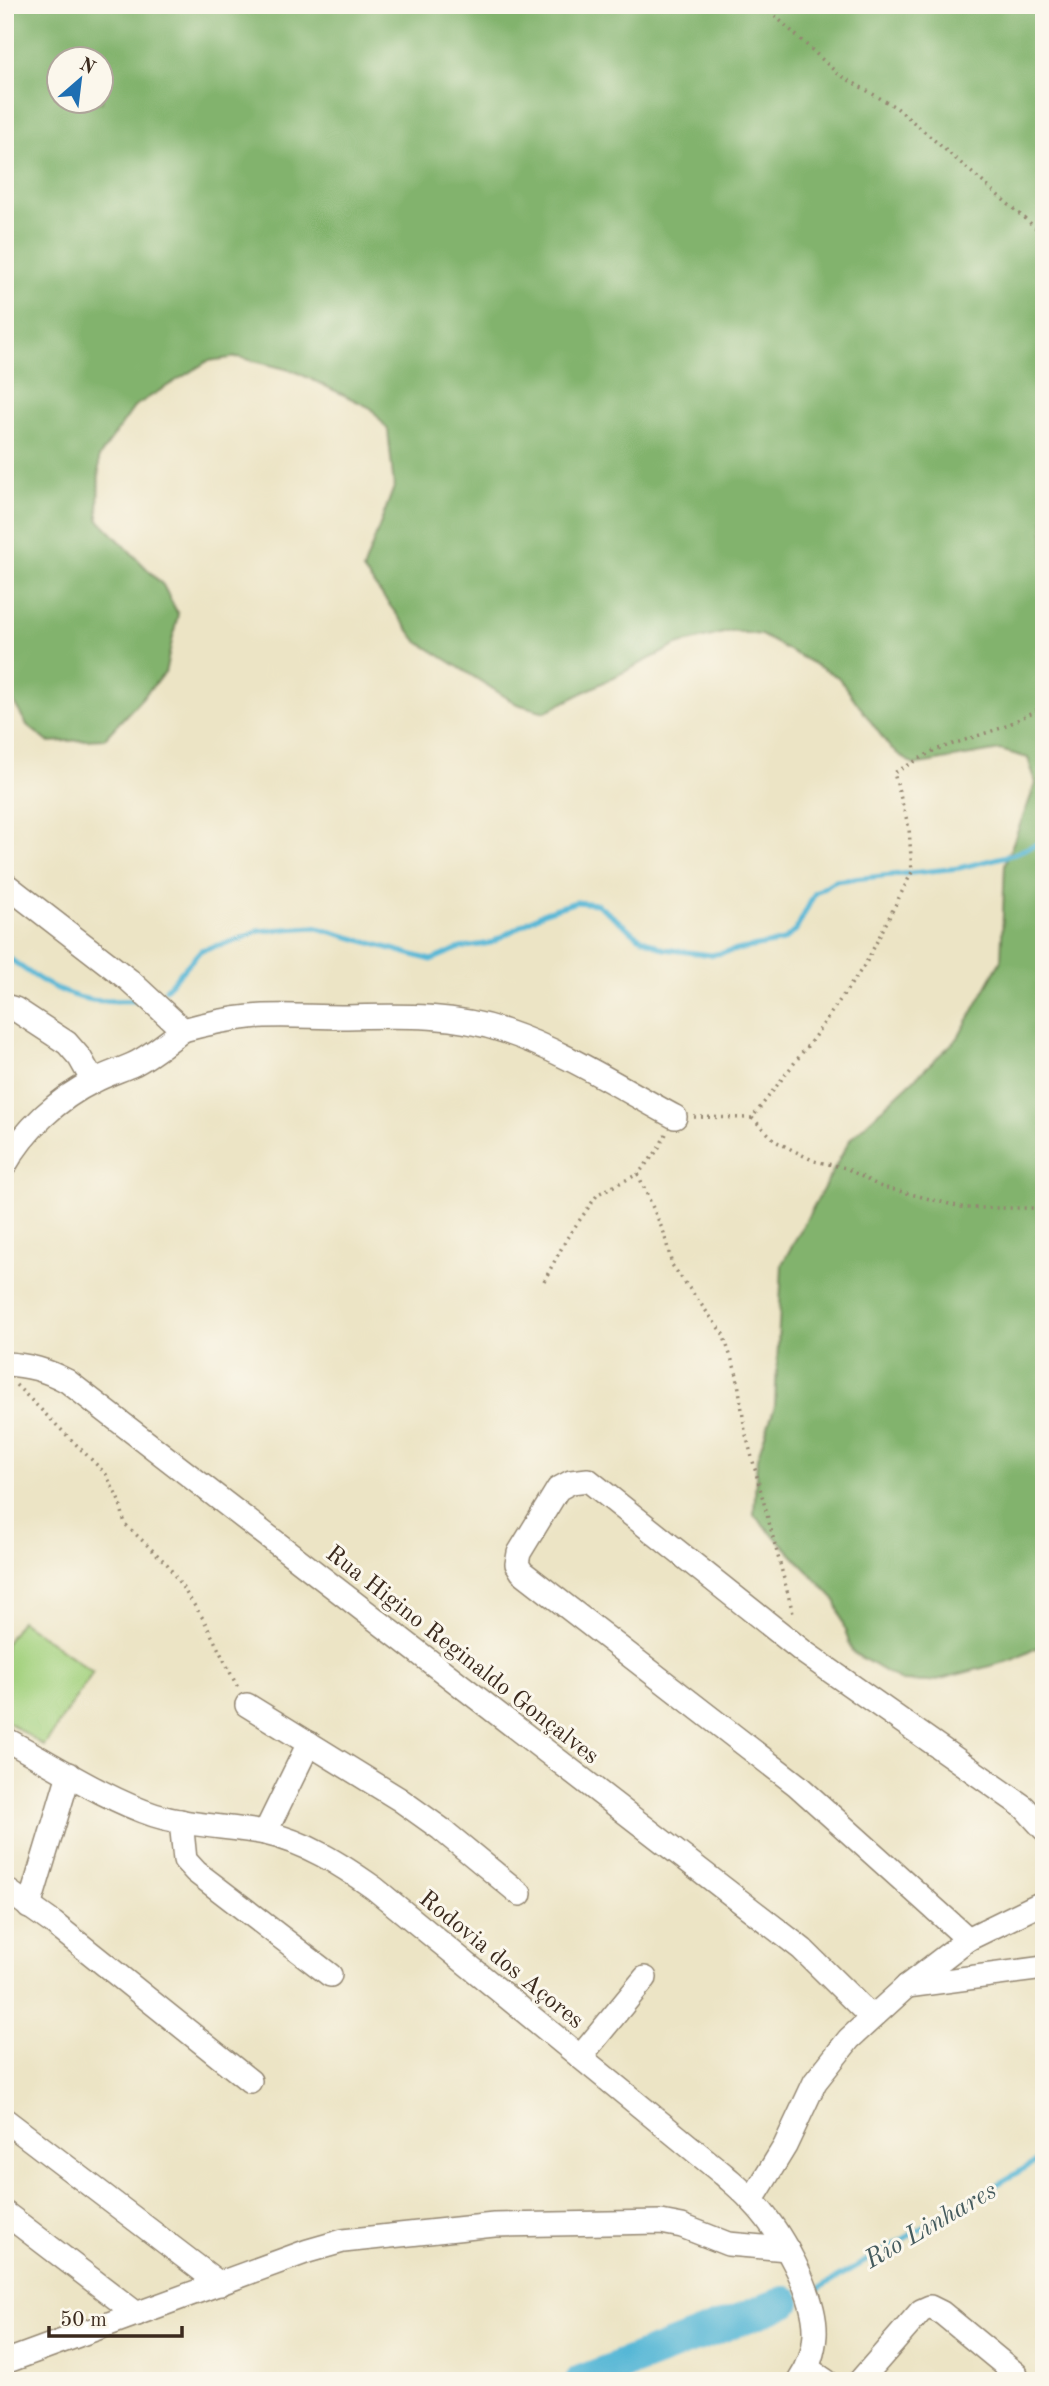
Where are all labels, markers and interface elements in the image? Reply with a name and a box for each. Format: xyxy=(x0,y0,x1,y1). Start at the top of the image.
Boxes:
north arrow xyxy=(46,46,116,116)
text: N xyxy=(76,55,98,79)
street label: Rua Higino Reginaldo Gonçalves xyxy=(321,1542,603,1769)
street label: Rodovia dos Açores xyxy=(414,1887,588,2034)
water label: Rio Linhares xyxy=(860,2177,1002,2274)
scale bar xyxy=(49,2295,182,2339)
text: 50 m xyxy=(60,2310,107,2331)

